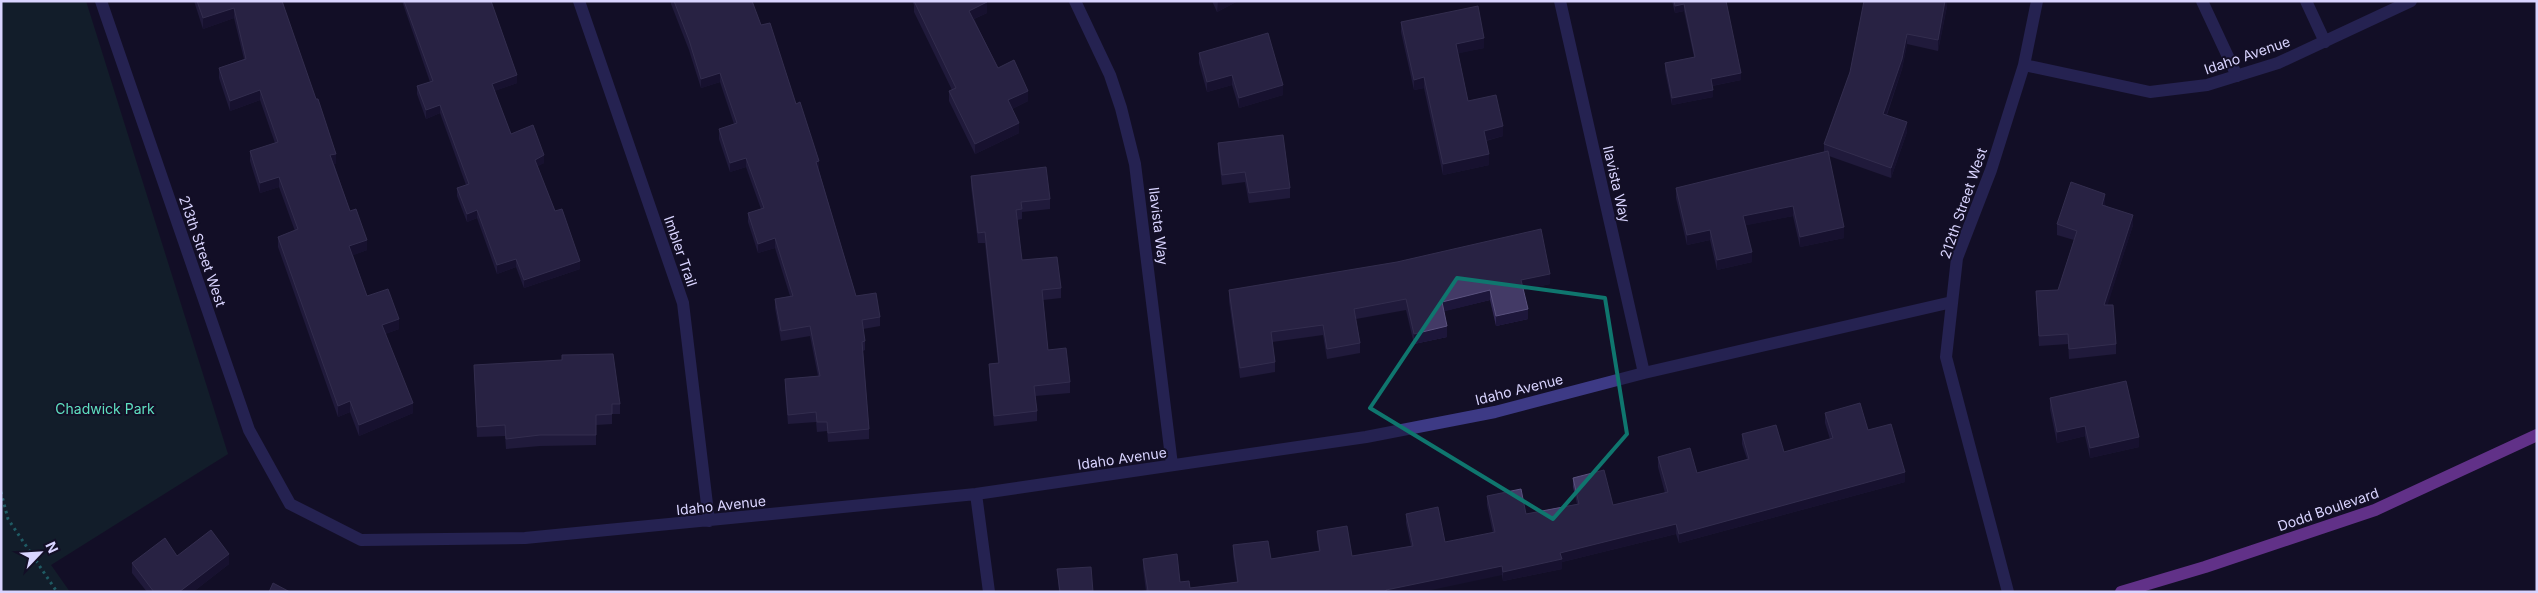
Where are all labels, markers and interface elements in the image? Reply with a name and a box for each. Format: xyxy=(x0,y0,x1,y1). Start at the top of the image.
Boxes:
street label: Idaho Avenue xyxy=(2202,32,2292,78)
street label: Ilavista Way xyxy=(1600,144,1634,224)
street label: 212th Street West xyxy=(1936,145,1990,261)
street label: Ilavista Way xyxy=(1146,186,1172,266)
street label: 213th Street West xyxy=(176,193,230,309)
street label: Imbler Trail xyxy=(661,213,701,289)
street label: Idaho Avenue xyxy=(1473,370,1565,408)
park label: Chadwick Park xyxy=(55,400,155,417)
street label: Idaho Avenue xyxy=(1076,443,1168,473)
street label: Dodd Boulevard xyxy=(2275,484,2381,534)
street label: Idaho Avenue xyxy=(675,492,767,518)
north arrow xyxy=(15,528,65,578)
text: N xyxy=(42,539,62,556)

